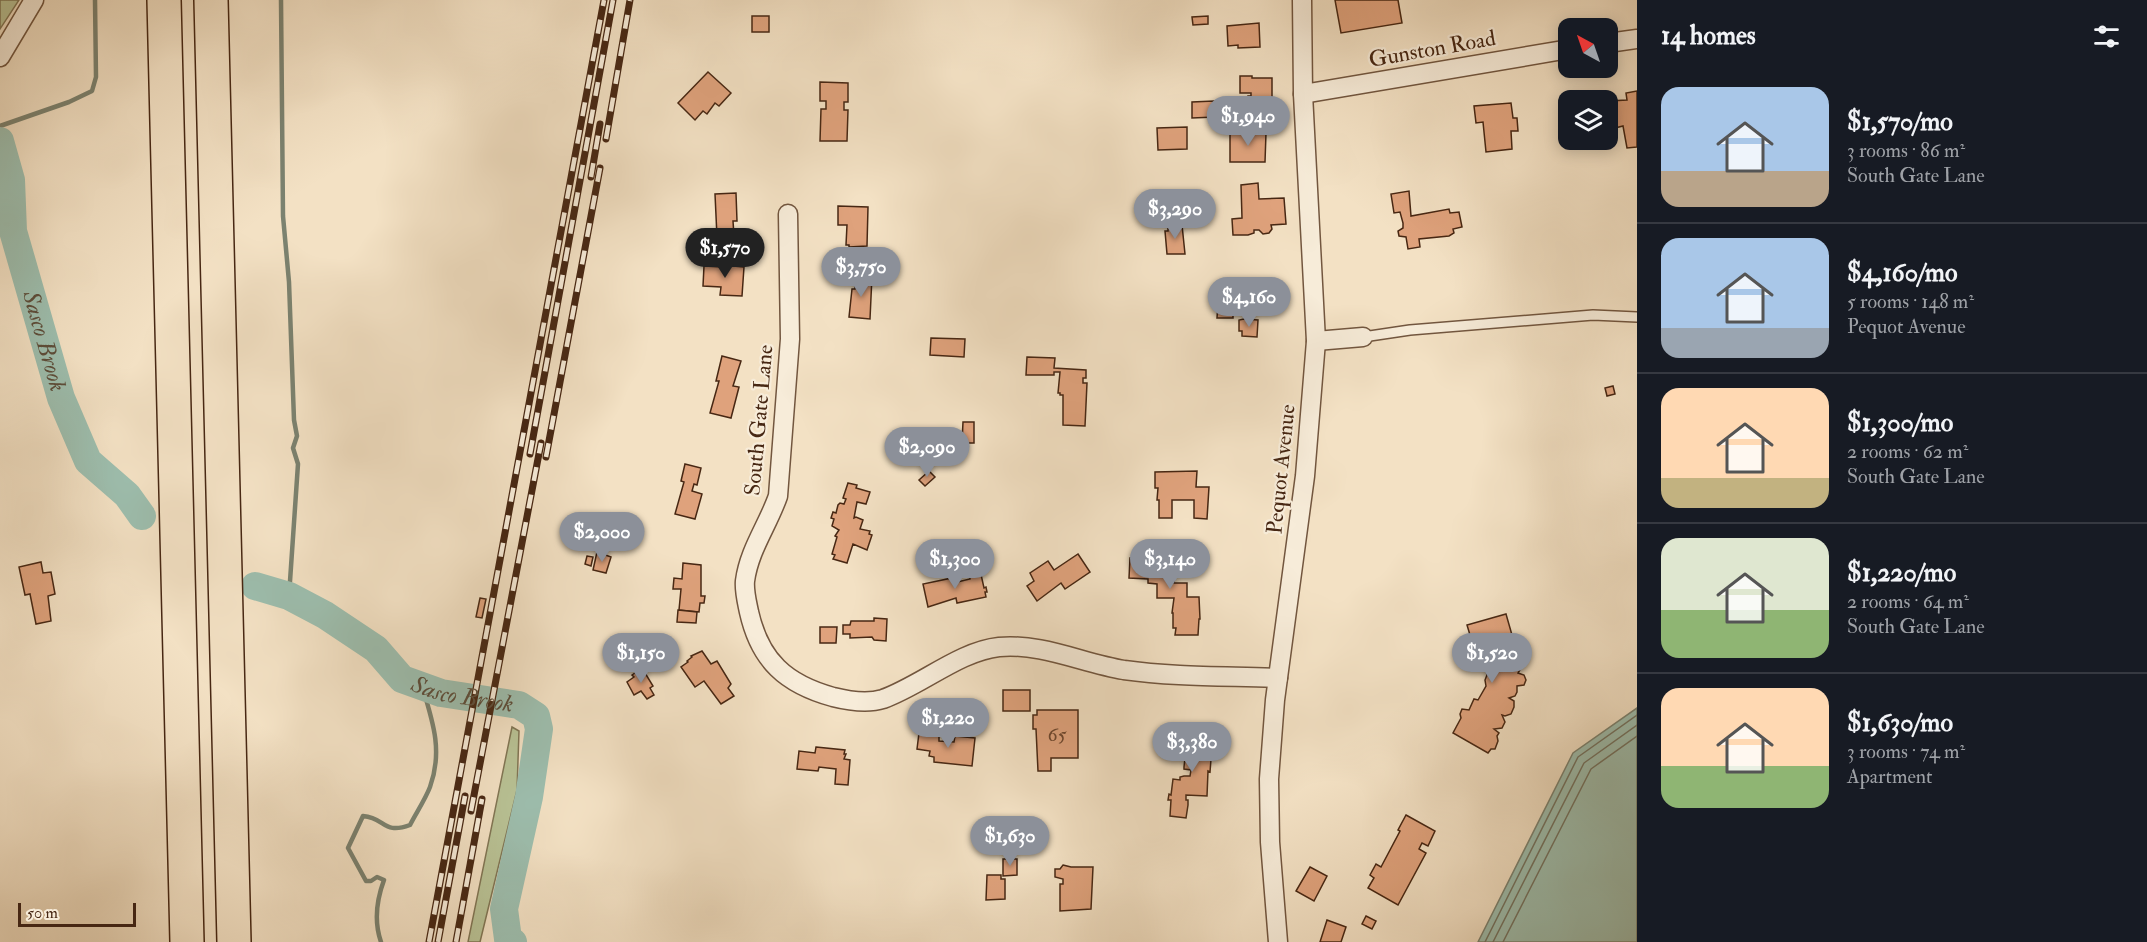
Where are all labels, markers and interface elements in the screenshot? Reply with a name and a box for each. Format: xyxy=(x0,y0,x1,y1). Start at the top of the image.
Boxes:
north arrow xyxy=(1558,18,1618,78)
map controls xyxy=(1558,18,1618,150)
text: 14 homes xyxy=(1661,20,1756,52)
icon: filters xyxy=(2090,20,2123,53)
street label: Gunston Road xyxy=(1367,24,1498,74)
button: layers xyxy=(1558,90,1618,150)
pin: $1,940 xyxy=(1199,96,1297,147)
text: $1,940 xyxy=(1221,103,1275,128)
text: $1,570/mo xyxy=(1847,106,1953,138)
icon: home xyxy=(1709,111,1781,183)
text: 3 rooms · 86 m² xyxy=(1847,138,1965,163)
text: South Gate Lane xyxy=(1847,163,1985,188)
pin: $3,290 xyxy=(1126,189,1224,240)
text: $3,290 xyxy=(1148,196,1202,221)
pin: $1,570 xyxy=(676,228,774,279)
text: $1,570 xyxy=(699,235,751,260)
pin: $3,750 xyxy=(812,247,910,298)
text: $3,750 xyxy=(835,254,887,279)
text: $4,160/mo xyxy=(1847,257,1957,289)
icon: home xyxy=(1709,262,1781,334)
pin: $4,160 xyxy=(1200,277,1298,328)
text: $4,160 xyxy=(1222,284,1276,309)
water label: Sasco Brook xyxy=(15,286,73,395)
text: 5 rooms · 148 m² xyxy=(1847,289,1974,314)
text: Pequot Avenue xyxy=(1847,314,1966,339)
street label: South Gate Lane xyxy=(738,343,780,497)
street label: Pequot Avenue xyxy=(1260,403,1302,535)
text: $1,300/mo xyxy=(1847,407,1953,439)
icon: home xyxy=(1709,412,1781,484)
pin: $2,090 xyxy=(878,427,976,478)
text: $2,090 xyxy=(899,434,955,459)
text: 2 rooms · 62 m² xyxy=(1847,439,1968,464)
text: South Gate Lane xyxy=(1847,464,1985,489)
pin: $2,000 xyxy=(553,512,651,563)
text: $2,000 xyxy=(574,519,630,544)
pin: $1,300 xyxy=(906,539,1004,590)
pin: $3,140 xyxy=(1121,539,1219,590)
text: $1,300 xyxy=(929,546,981,571)
text: $3,140 xyxy=(1144,546,1196,571)
text: $1,220/mo xyxy=(1847,557,1956,589)
icon: home xyxy=(1709,562,1781,634)
text: 2 rooms · 64 m² xyxy=(1847,589,1969,614)
text: South Gate Lane xyxy=(1847,614,1985,639)
pin: $1,150 xyxy=(592,633,690,684)
pin: $1,520 xyxy=(1443,633,1541,684)
text: $1,150 xyxy=(616,640,666,665)
text: $1,520 xyxy=(1466,640,1518,665)
water label: Sasco Brook xyxy=(406,668,516,720)
pin: $1,220 xyxy=(899,698,997,749)
text: $1,220 xyxy=(921,705,975,730)
text: $1,630/mo xyxy=(1847,707,1953,739)
icon: home xyxy=(1709,712,1781,784)
house number: 65 xyxy=(1048,722,1067,747)
pin: $3,380 xyxy=(1143,722,1241,773)
text: $3,380 xyxy=(1166,729,1218,754)
text: 3 rooms · 74 m² xyxy=(1847,739,1965,764)
text: Apartment xyxy=(1847,764,1932,789)
pin: $1,630 xyxy=(961,816,1059,867)
text: $1,630 xyxy=(984,823,1036,848)
scale bar xyxy=(18,900,136,928)
text: 50 m xyxy=(27,903,58,923)

